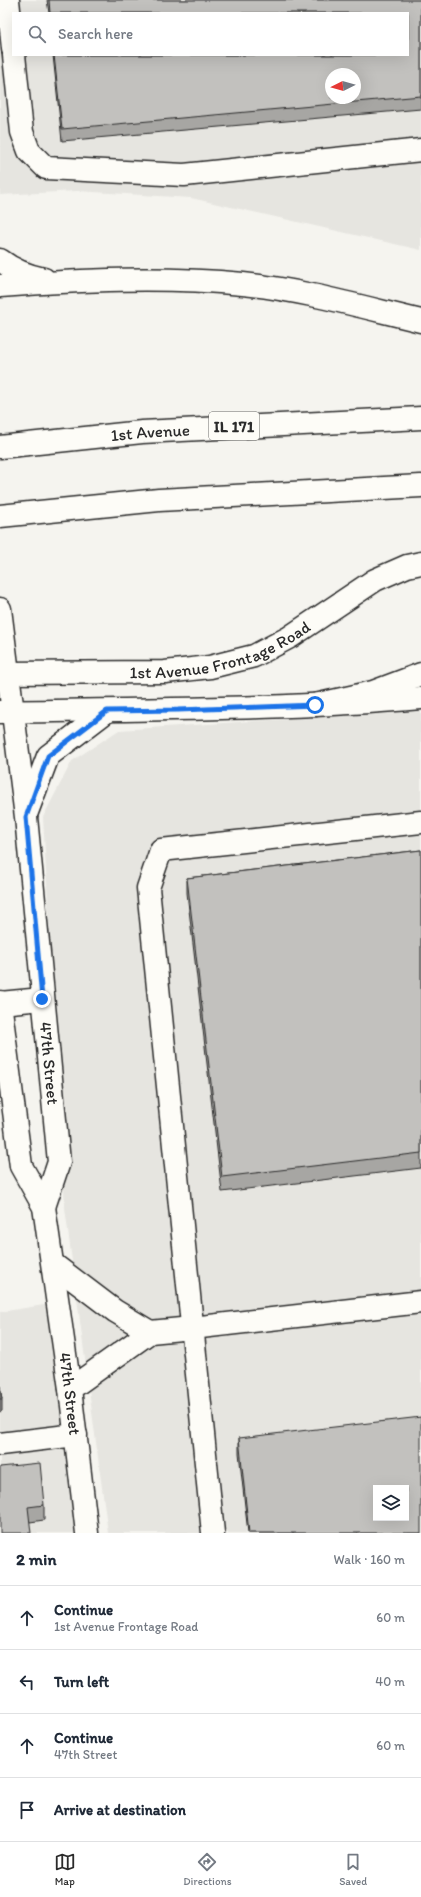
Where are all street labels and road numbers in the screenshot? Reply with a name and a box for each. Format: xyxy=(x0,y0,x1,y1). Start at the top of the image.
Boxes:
road number: IL 171 xyxy=(209,412,259,440)
street label: 1st Avenue xyxy=(110,420,190,445)
street label: 1st Avenue Frontage Road xyxy=(129,616,315,682)
street label: 47th Street xyxy=(36,1021,64,1106)
street label: 47th Street xyxy=(55,1351,85,1437)

